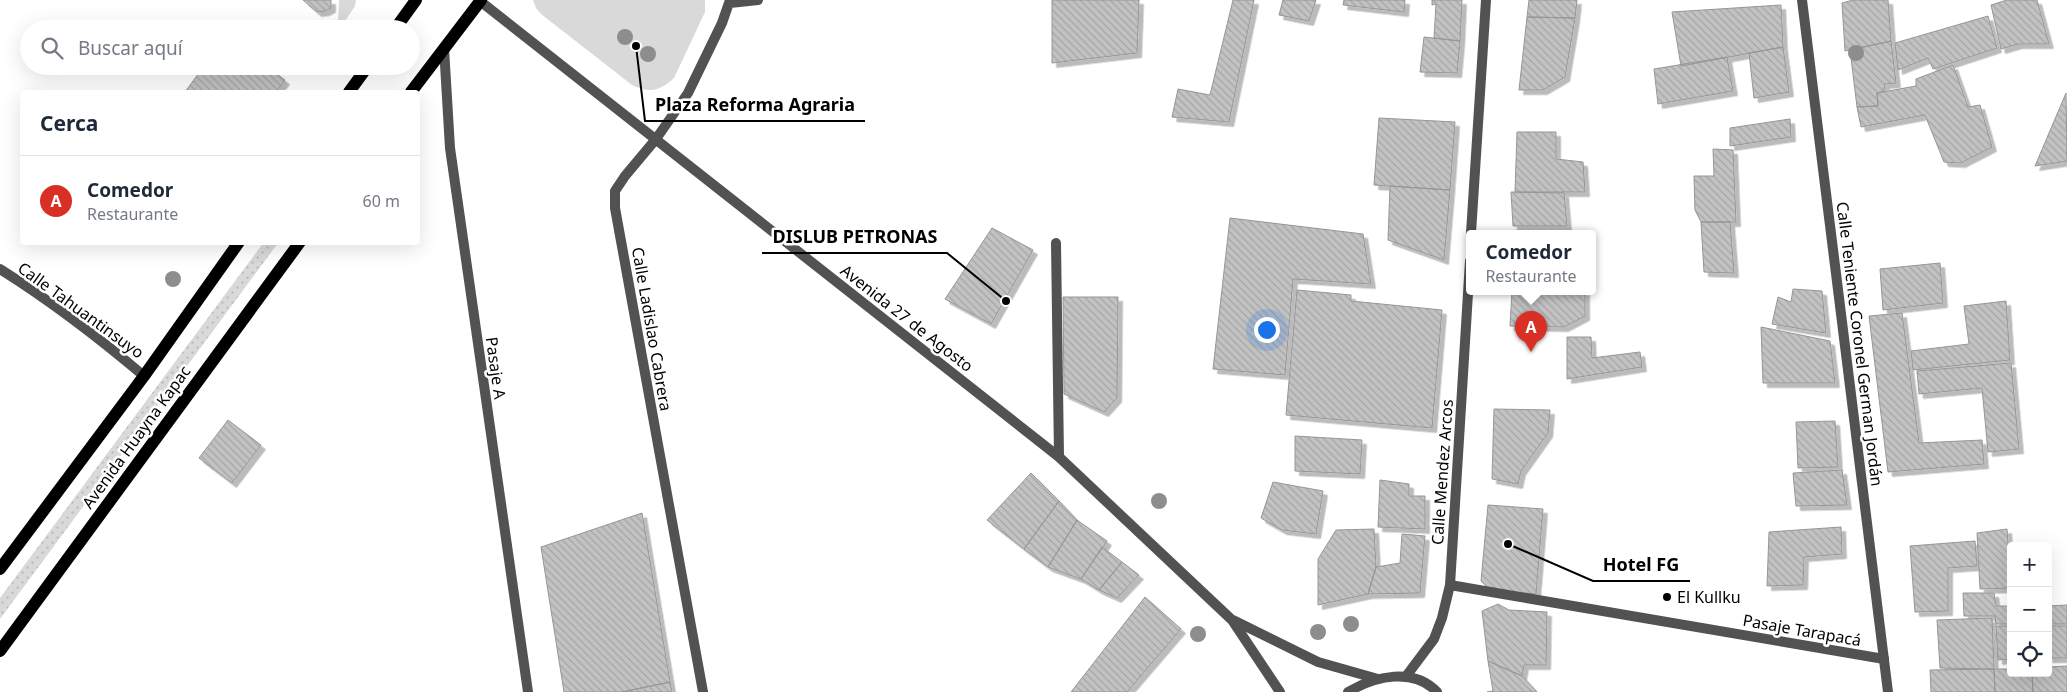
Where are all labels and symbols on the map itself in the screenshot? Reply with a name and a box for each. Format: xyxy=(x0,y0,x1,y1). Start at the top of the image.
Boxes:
callout: Plaza Reforma Agraria xyxy=(645,88,865,121)
text: Plaza Reforma Agraria xyxy=(655,92,855,116)
street label: Calle Teniente Coronel German Jordán xyxy=(1832,200,1888,488)
callout: DISLUB PETRONAS xyxy=(762,220,947,253)
text: DISLUB PETRONAS xyxy=(773,224,938,248)
street label: Calle Ladislao Cabrera xyxy=(627,245,677,413)
street label: Calle Tahuantinsuyo xyxy=(13,257,149,363)
street label: Avenida 27 de Agosto xyxy=(836,259,978,377)
pin: A xyxy=(1515,311,1547,352)
your location xyxy=(1254,317,1280,343)
street label: Pasaje A xyxy=(481,335,511,401)
street label: Avenida Huayna Kapac xyxy=(77,361,196,513)
street label: Calle Mendez Arcos xyxy=(1426,398,1458,546)
callout: Hotel FG xyxy=(1593,548,1690,581)
text: Hotel FG xyxy=(1603,552,1679,576)
place label: El Kullku xyxy=(1677,586,1741,608)
marker: El Kullku xyxy=(1661,591,1673,603)
street label: Pasaje Tarapacá xyxy=(1741,609,1863,651)

